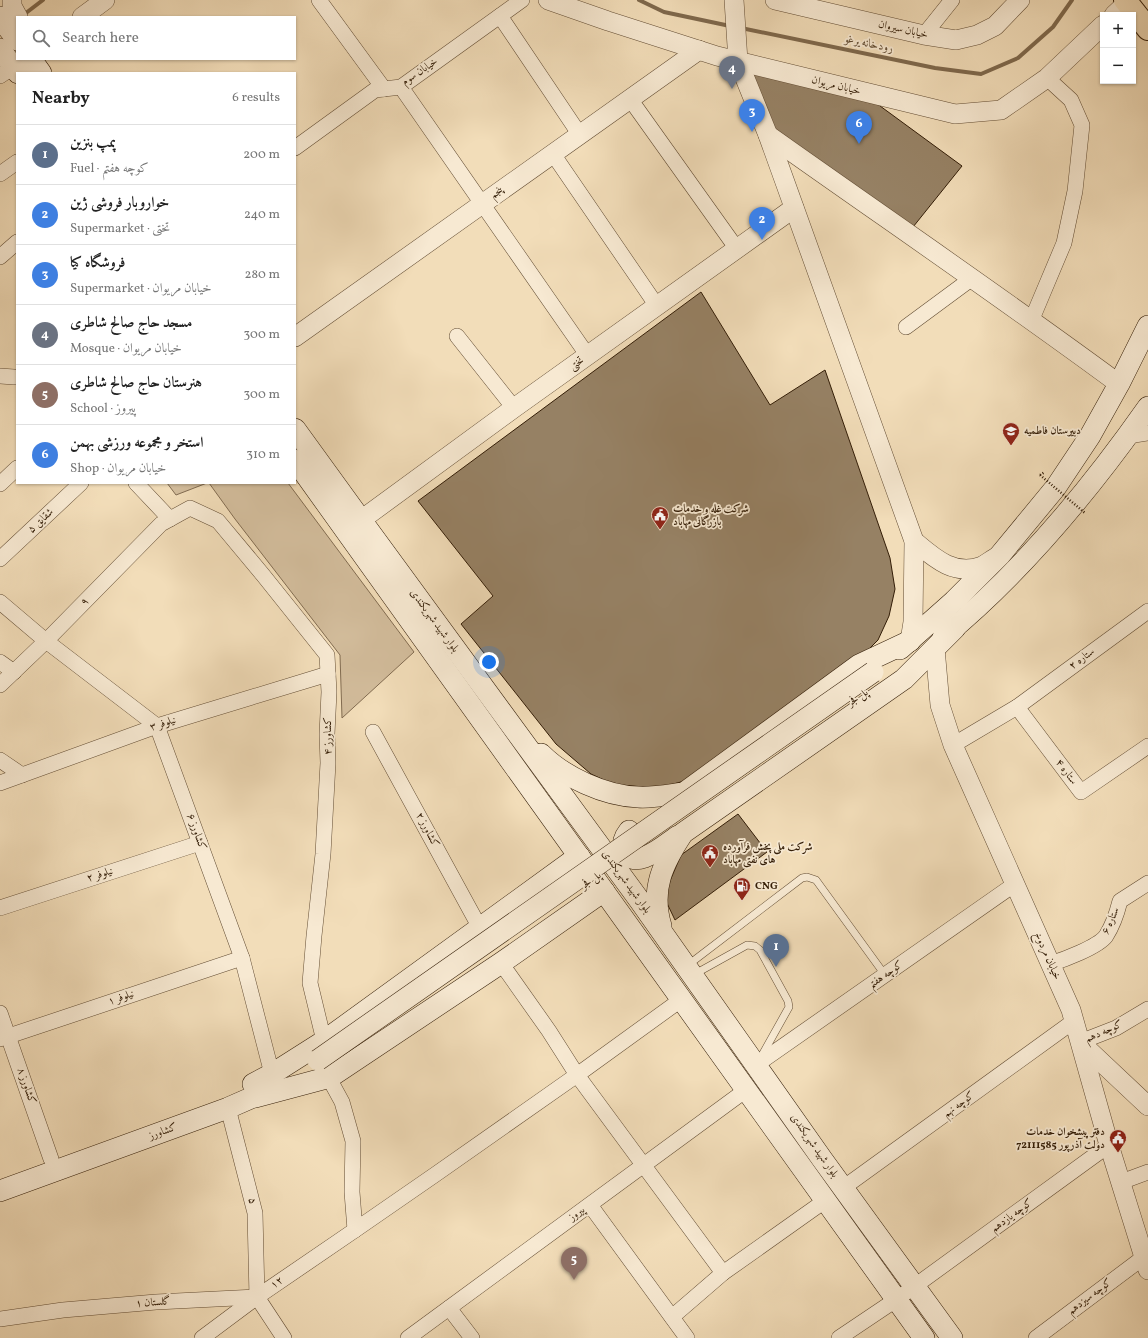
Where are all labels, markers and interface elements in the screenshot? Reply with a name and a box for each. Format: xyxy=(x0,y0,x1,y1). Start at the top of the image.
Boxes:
map controls xyxy=(1100,12,1136,84)
button: + xyxy=(1100,12,1136,48)
search box xyxy=(16,16,296,60)
street label: خیابان سیروان xyxy=(877,17,929,43)
icon: search xyxy=(30,27,52,49)
text: Search here xyxy=(62,28,139,49)
water label: رودخانه یرغو xyxy=(842,31,895,57)
button: − xyxy=(1100,48,1136,84)
street label: خیابان سوم xyxy=(399,54,442,90)
pin: 4 xyxy=(719,56,745,89)
street label: خیابان مریوان xyxy=(810,73,862,99)
text: Nearby xyxy=(32,87,90,110)
text: 6 results xyxy=(232,89,280,107)
pin: 3 xyxy=(739,99,765,132)
pin: 6 xyxy=(846,111,872,144)
text: پمپ بنزین xyxy=(70,133,116,154)
text: 1 xyxy=(42,146,48,164)
text: 200 m xyxy=(243,146,280,164)
text: Fuel · کوچه هفتم xyxy=(70,160,149,178)
street label: پنجم xyxy=(487,182,509,205)
text: خواروبار فروشی ژین xyxy=(70,193,169,214)
text: 2 xyxy=(42,206,48,224)
text: 240 m xyxy=(244,206,280,224)
pin: 2 xyxy=(749,207,775,240)
text: Supermarket · تختی xyxy=(70,220,170,238)
text: فروشگاه کیا xyxy=(70,253,125,274)
text: 3 xyxy=(42,266,48,284)
text: 280 m xyxy=(244,266,280,284)
text: Supermarket · خیابان مریوان xyxy=(70,280,212,298)
text: مسجد حاج صالح شاطری xyxy=(70,313,192,334)
text: 4 xyxy=(41,326,49,344)
text: 300 m xyxy=(244,326,280,344)
text: Mosque · خیابان مریوان xyxy=(70,340,182,358)
street label: تختی xyxy=(567,354,587,374)
text: هنرستان حاج صالح شاطری xyxy=(70,373,202,394)
text: 5 xyxy=(42,386,48,404)
text: 300 m xyxy=(244,386,280,404)
text: School · پیروز xyxy=(70,400,136,418)
school or university icon: دبیرستان فاطمیه xyxy=(1001,421,1021,446)
place label: دبیرستان فاطمیه xyxy=(1024,424,1081,439)
text: استخر و مجموعه ورزشی بهمن xyxy=(70,433,204,454)
text: 6 xyxy=(41,446,49,464)
text: 310 m xyxy=(246,446,280,464)
text: Shop · خیابان مریوان xyxy=(70,460,166,478)
place label: شرکت غله و خدمات بازرگانی مهاباد xyxy=(673,502,749,530)
street label: شقایق ۵ xyxy=(25,505,57,537)
public building icon: شرکت غله و خدمات بازرگانی مهاباد xyxy=(650,505,670,530)
street label: بلوار شهید شهریکندی xyxy=(406,586,462,656)
street label: ۹ xyxy=(77,594,93,610)
street label: ستاره ۲ xyxy=(1066,645,1098,673)
your location xyxy=(479,652,499,672)
street label: پل فجر xyxy=(844,685,872,711)
street label: نیلوفر ۳ xyxy=(148,713,178,735)
street label: کشاورز ۴ xyxy=(321,717,336,755)
street label: ستاره ۴ xyxy=(1051,756,1081,788)
street label: کشاورز ۲ xyxy=(411,810,443,850)
street label: کشاورز ۶ xyxy=(182,812,210,852)
place label: شرکت ملی پخش فرآورده های نفتی مهاباد xyxy=(723,839,813,868)
public building icon: شرکت ملی پخش فرآورده های نفتی مهاباد xyxy=(700,843,720,868)
street label: بلوار شهید شهریکندی xyxy=(598,847,654,917)
street label: نیلوفر ۲ xyxy=(85,864,115,886)
street label: پل فجر xyxy=(577,868,605,894)
fuel station icon: CNG xyxy=(732,876,752,901)
place label: CNG xyxy=(755,879,778,894)
street label: ستاره ۶ xyxy=(1098,905,1124,937)
street label: خیابان مردوخ xyxy=(1028,930,1064,983)
pin: 1 xyxy=(763,934,789,967)
street label: کوچه هفتم xyxy=(866,958,908,994)
street label: نیلوفر ۱ xyxy=(106,987,136,1009)
street label: کوچه دهم xyxy=(1083,1017,1126,1049)
street label: کشاورز ۸ xyxy=(13,1066,39,1106)
street label: کوچه نهم xyxy=(940,1088,979,1123)
street label: بلوار شهید شهریکندی xyxy=(786,1111,842,1181)
street label: کشاورز xyxy=(146,1120,179,1144)
place label: دفتر پیشخوان خدمات دولت آذرپور 72111585 xyxy=(1016,1125,1105,1153)
public building icon: دفتر پیشخوان خدمات دولت آذرپور 72111585 xyxy=(1108,1128,1128,1153)
street label: ۵ xyxy=(244,1196,260,1206)
street label: کوچه یازدهم xyxy=(988,1196,1037,1238)
street label: پیروز xyxy=(565,1202,589,1226)
pin: 5 xyxy=(561,1247,587,1280)
street label: ۱۲ xyxy=(267,1273,287,1293)
street label: کوچه سیزدهم xyxy=(1065,1275,1116,1320)
street label: گلستان ۱ xyxy=(135,1293,171,1312)

